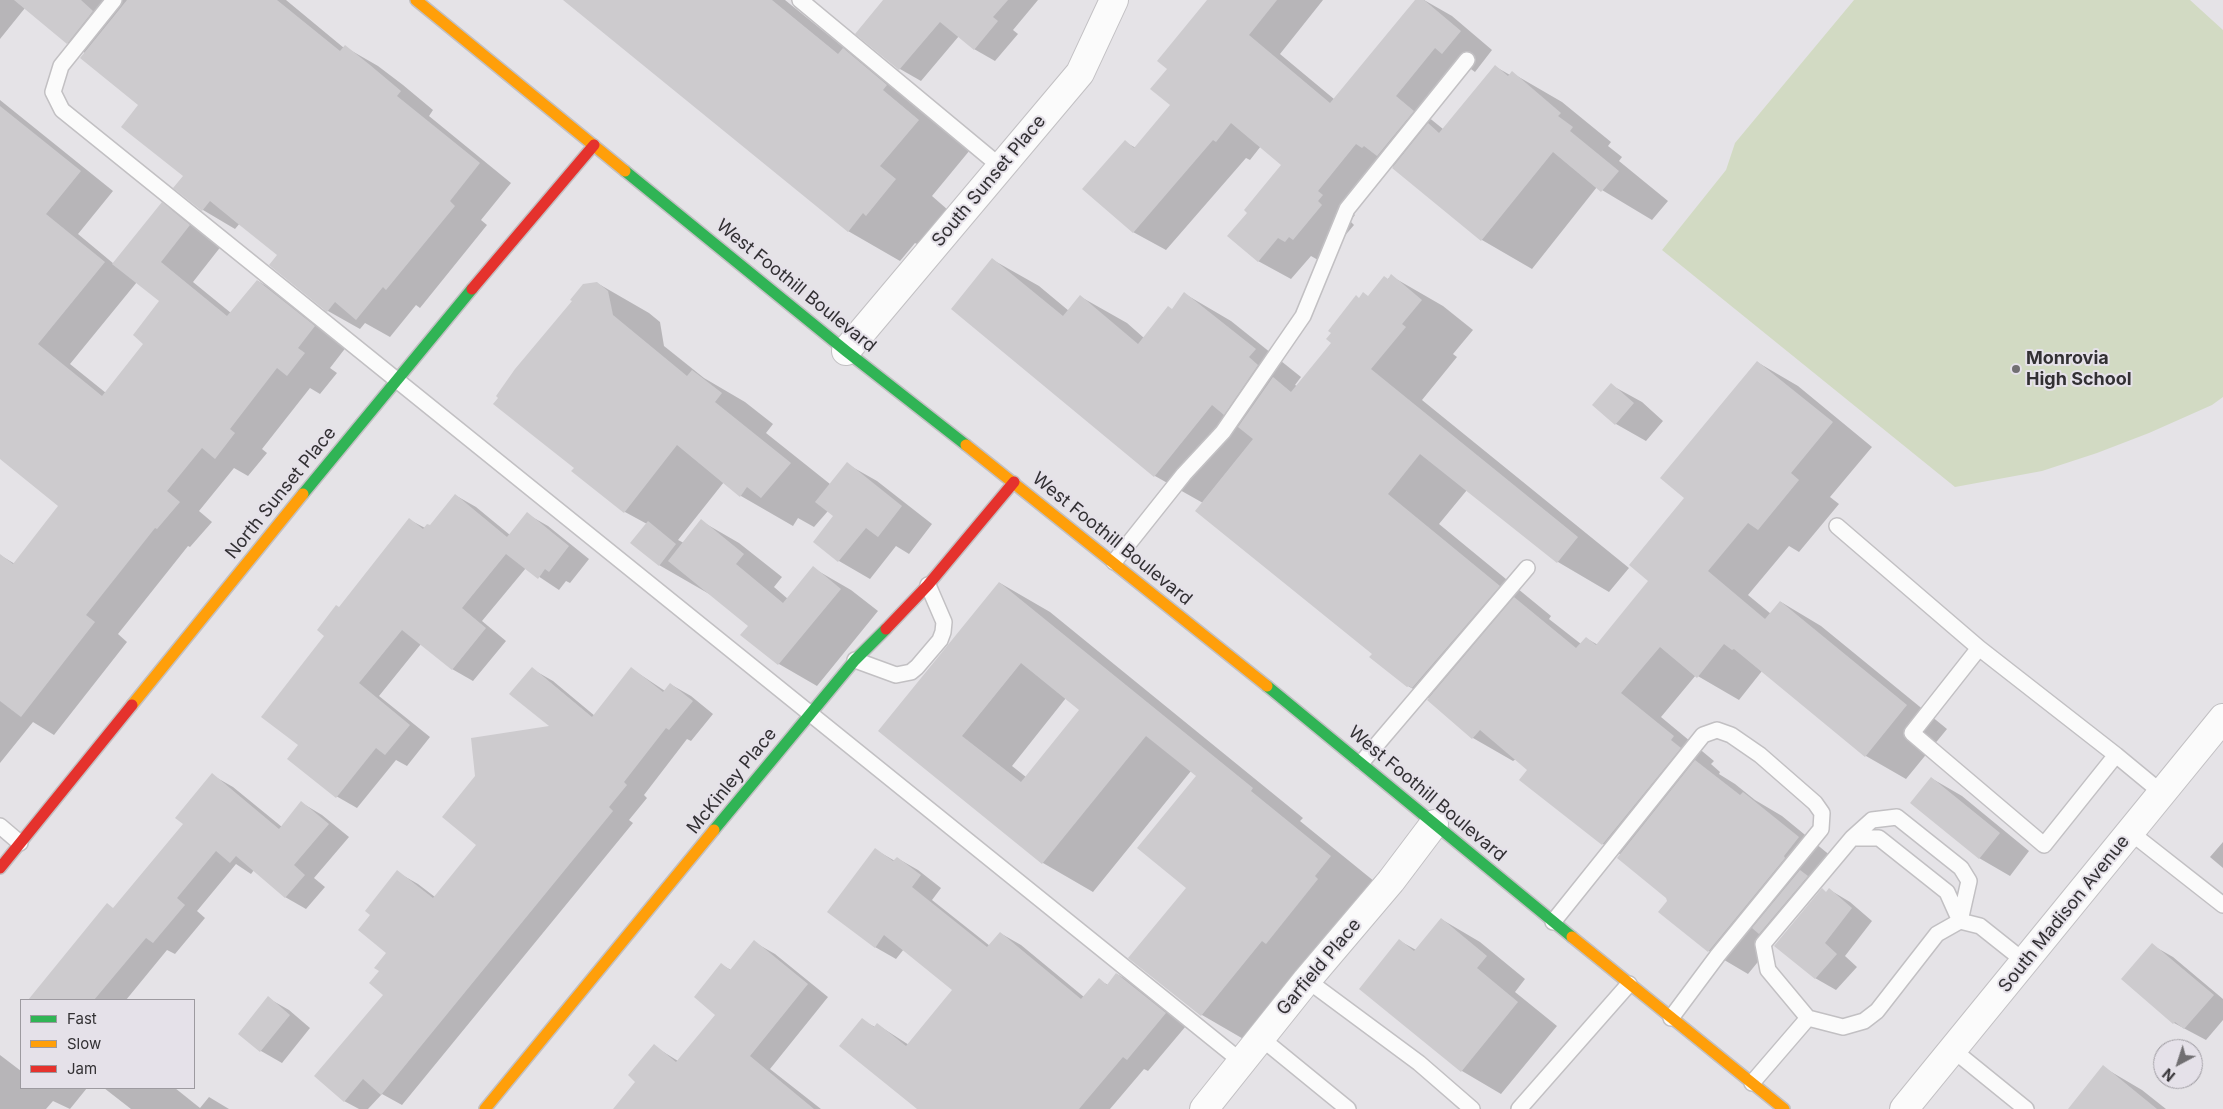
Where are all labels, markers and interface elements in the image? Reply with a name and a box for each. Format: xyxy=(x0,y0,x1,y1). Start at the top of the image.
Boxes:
street label: South Sunset Place xyxy=(928,111,1050,251)
street label: West Foothill Boulevard xyxy=(712,215,880,357)
place label: Monrovia High School xyxy=(2026,348,2132,390)
marker: Monrovia High School xyxy=(2010,363,2022,375)
street label: North Sunset Place xyxy=(221,423,341,563)
street label: West Foothill Boulevard xyxy=(1028,468,1196,610)
street label: West Foothill Boulevard xyxy=(1344,722,1510,866)
street label: McKinley Place xyxy=(683,724,781,838)
street label: South Madison Avenue xyxy=(1994,831,2134,997)
street label: Garfield Place xyxy=(1272,914,1366,1020)
legend xyxy=(20,999,195,1089)
text: Fast xyxy=(67,1009,97,1028)
text: Slow xyxy=(67,1034,101,1053)
north arrow xyxy=(2153,1039,2203,1089)
text: Jam xyxy=(67,1059,97,1078)
text: N xyxy=(2159,1065,2178,1085)

